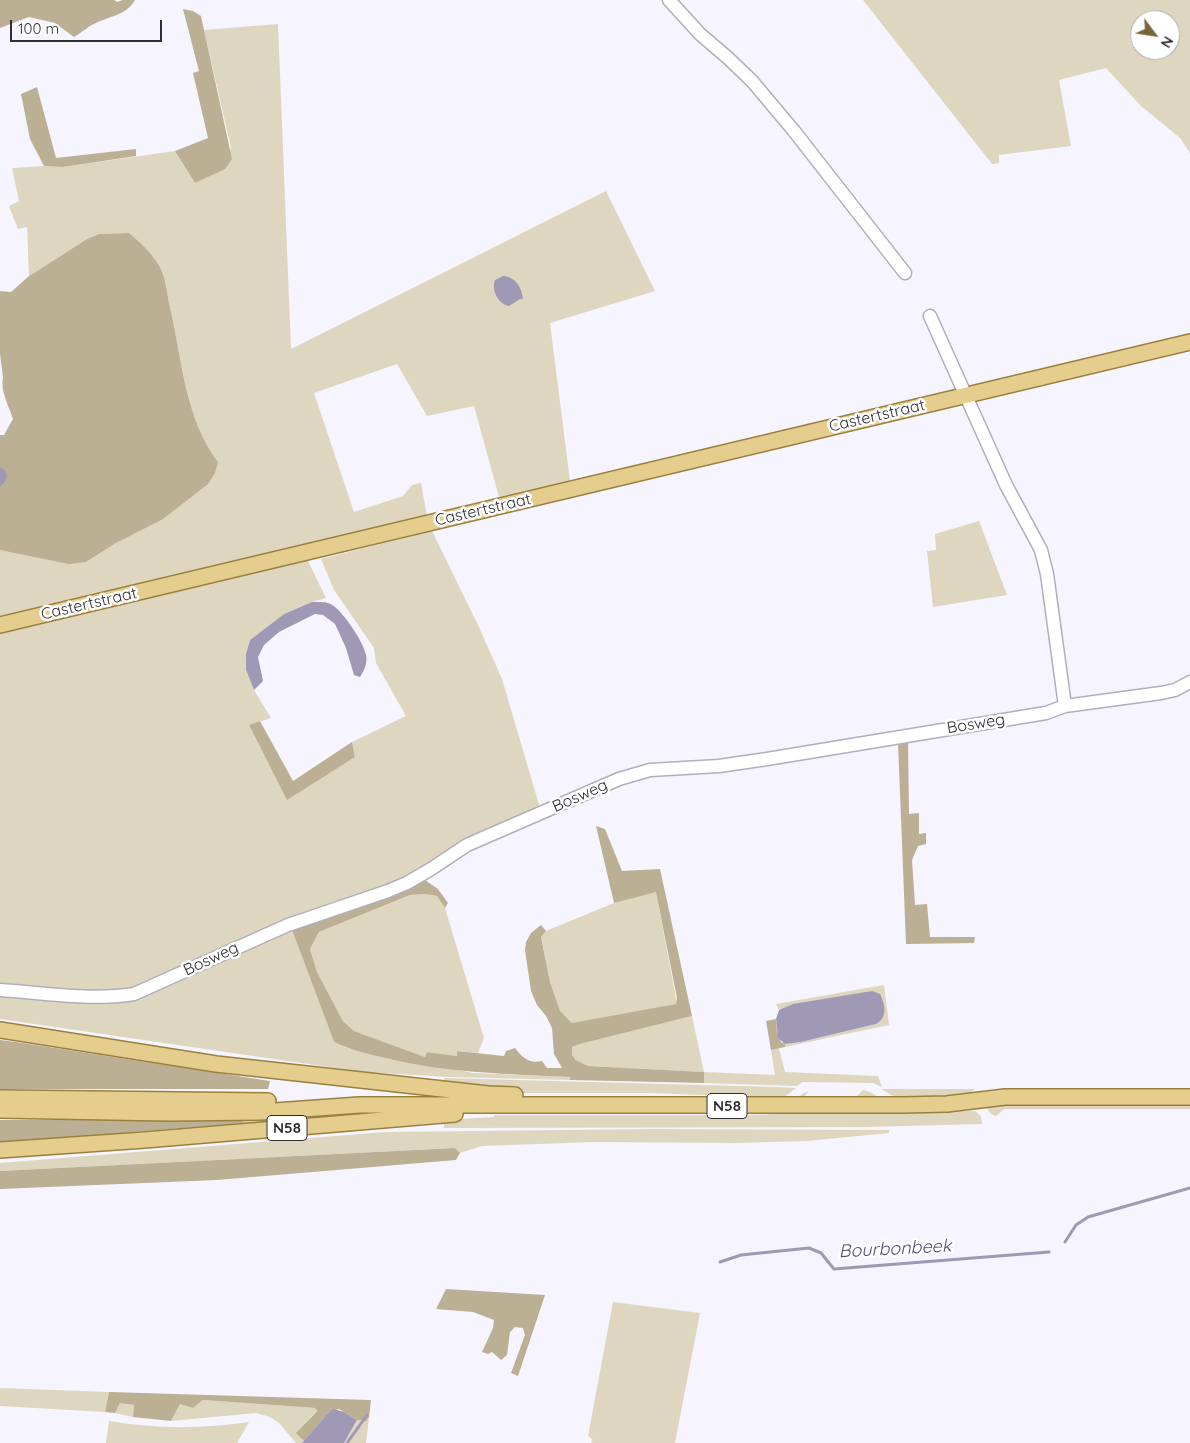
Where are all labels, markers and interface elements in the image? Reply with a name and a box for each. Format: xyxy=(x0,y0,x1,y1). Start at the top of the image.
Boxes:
scale bar xyxy=(12,10,165,42)
north arrow xyxy=(1130,10,1180,60)
text: 100 m xyxy=(18,19,59,38)
text: N xyxy=(1157,33,1177,51)
street label: Castertstraat xyxy=(827,396,927,436)
street label: Castertstraat xyxy=(433,490,533,530)
street label: Castertstraat xyxy=(39,584,139,624)
street label: Bosweg xyxy=(946,710,1006,738)
street label: Bosweg xyxy=(549,775,611,817)
street label: Bosweg xyxy=(180,938,242,980)
road number: N58 xyxy=(707,1094,747,1118)
road number: N58 xyxy=(267,1116,307,1140)
water label: Bourbonbeek xyxy=(838,1235,952,1263)

